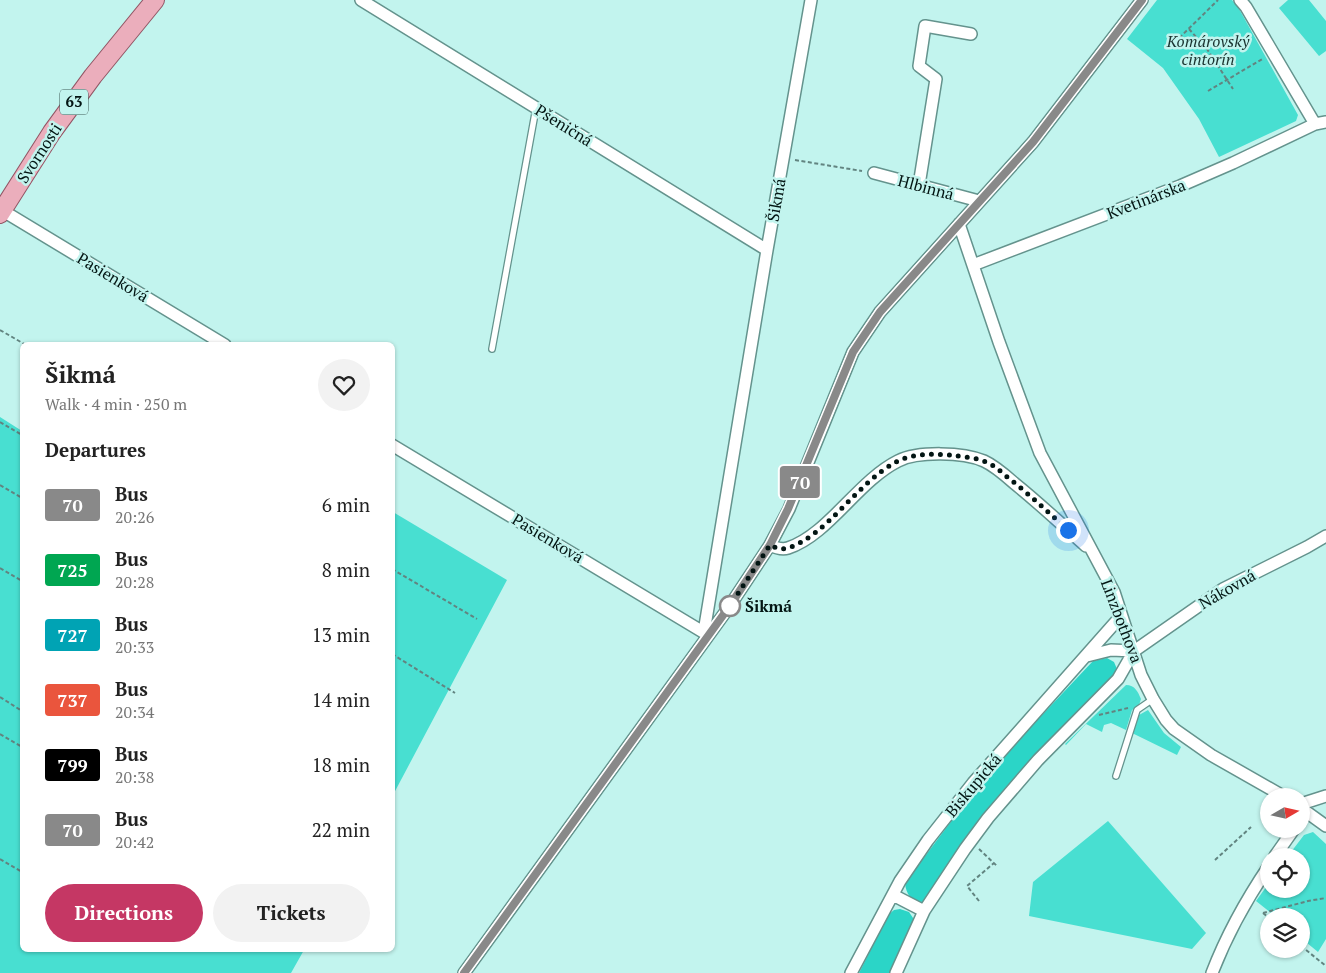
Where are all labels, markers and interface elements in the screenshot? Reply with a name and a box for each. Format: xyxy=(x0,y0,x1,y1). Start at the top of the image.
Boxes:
park label: Komárovský cintorín xyxy=(1166,30,1250,70)
road number: 63 xyxy=(60,90,88,114)
street label: Pšeničná xyxy=(531,99,597,151)
street label: Svornosti xyxy=(11,119,67,187)
street label: Hlbinná xyxy=(896,169,956,205)
street label: Kvetinárska xyxy=(1103,174,1189,224)
street label: Šikmá xyxy=(761,177,791,223)
street label: Pasienková xyxy=(73,247,153,307)
text: Šikmá xyxy=(45,358,116,390)
button: heart xyxy=(318,359,370,411)
text: Walk · 4 min · 250 m xyxy=(45,393,187,415)
text: Departures xyxy=(45,437,146,462)
line badge: 70 xyxy=(778,466,822,498)
text: 70 xyxy=(790,470,810,494)
text: Bus xyxy=(115,481,148,506)
text: 6 min xyxy=(322,492,370,517)
text: 70 xyxy=(62,493,83,517)
text: 20:26 xyxy=(115,506,154,528)
street label: Pasienková xyxy=(508,508,588,568)
your location xyxy=(1056,518,1081,543)
text: Bus xyxy=(115,546,148,571)
text: 8 min xyxy=(322,557,370,582)
text: 725 xyxy=(57,558,88,582)
street label: Nákovná xyxy=(1195,564,1259,614)
text: 20:28 xyxy=(115,571,154,593)
street label: Linzbothova xyxy=(1096,576,1148,666)
marker: Šikmá xyxy=(719,595,741,617)
place label: Šikmá xyxy=(745,595,792,617)
text: Bus xyxy=(115,611,148,636)
text: 13 min xyxy=(312,622,370,647)
text: 727 xyxy=(57,623,88,647)
text: 20:33 xyxy=(115,636,154,658)
text: Bus xyxy=(115,676,148,701)
text: 14 min xyxy=(312,687,370,712)
text: 737 xyxy=(57,688,88,712)
text: 20:34 xyxy=(115,701,154,723)
text: Bus xyxy=(115,741,148,766)
street label: Biskupická xyxy=(940,749,1006,821)
text: 18 min xyxy=(312,752,370,777)
text: 799 xyxy=(57,753,88,777)
text: 20:38 xyxy=(115,766,154,788)
north arrow xyxy=(1260,788,1310,838)
map controls xyxy=(1260,788,1310,958)
text: Bus xyxy=(115,806,148,831)
text: 22 min xyxy=(312,817,370,842)
text: 70 xyxy=(62,818,83,842)
text: 20:42 xyxy=(115,831,154,853)
button: locate xyxy=(1260,848,1310,898)
button: Directions xyxy=(45,884,203,942)
button: Tickets xyxy=(213,884,370,942)
button: layers xyxy=(1260,908,1310,958)

